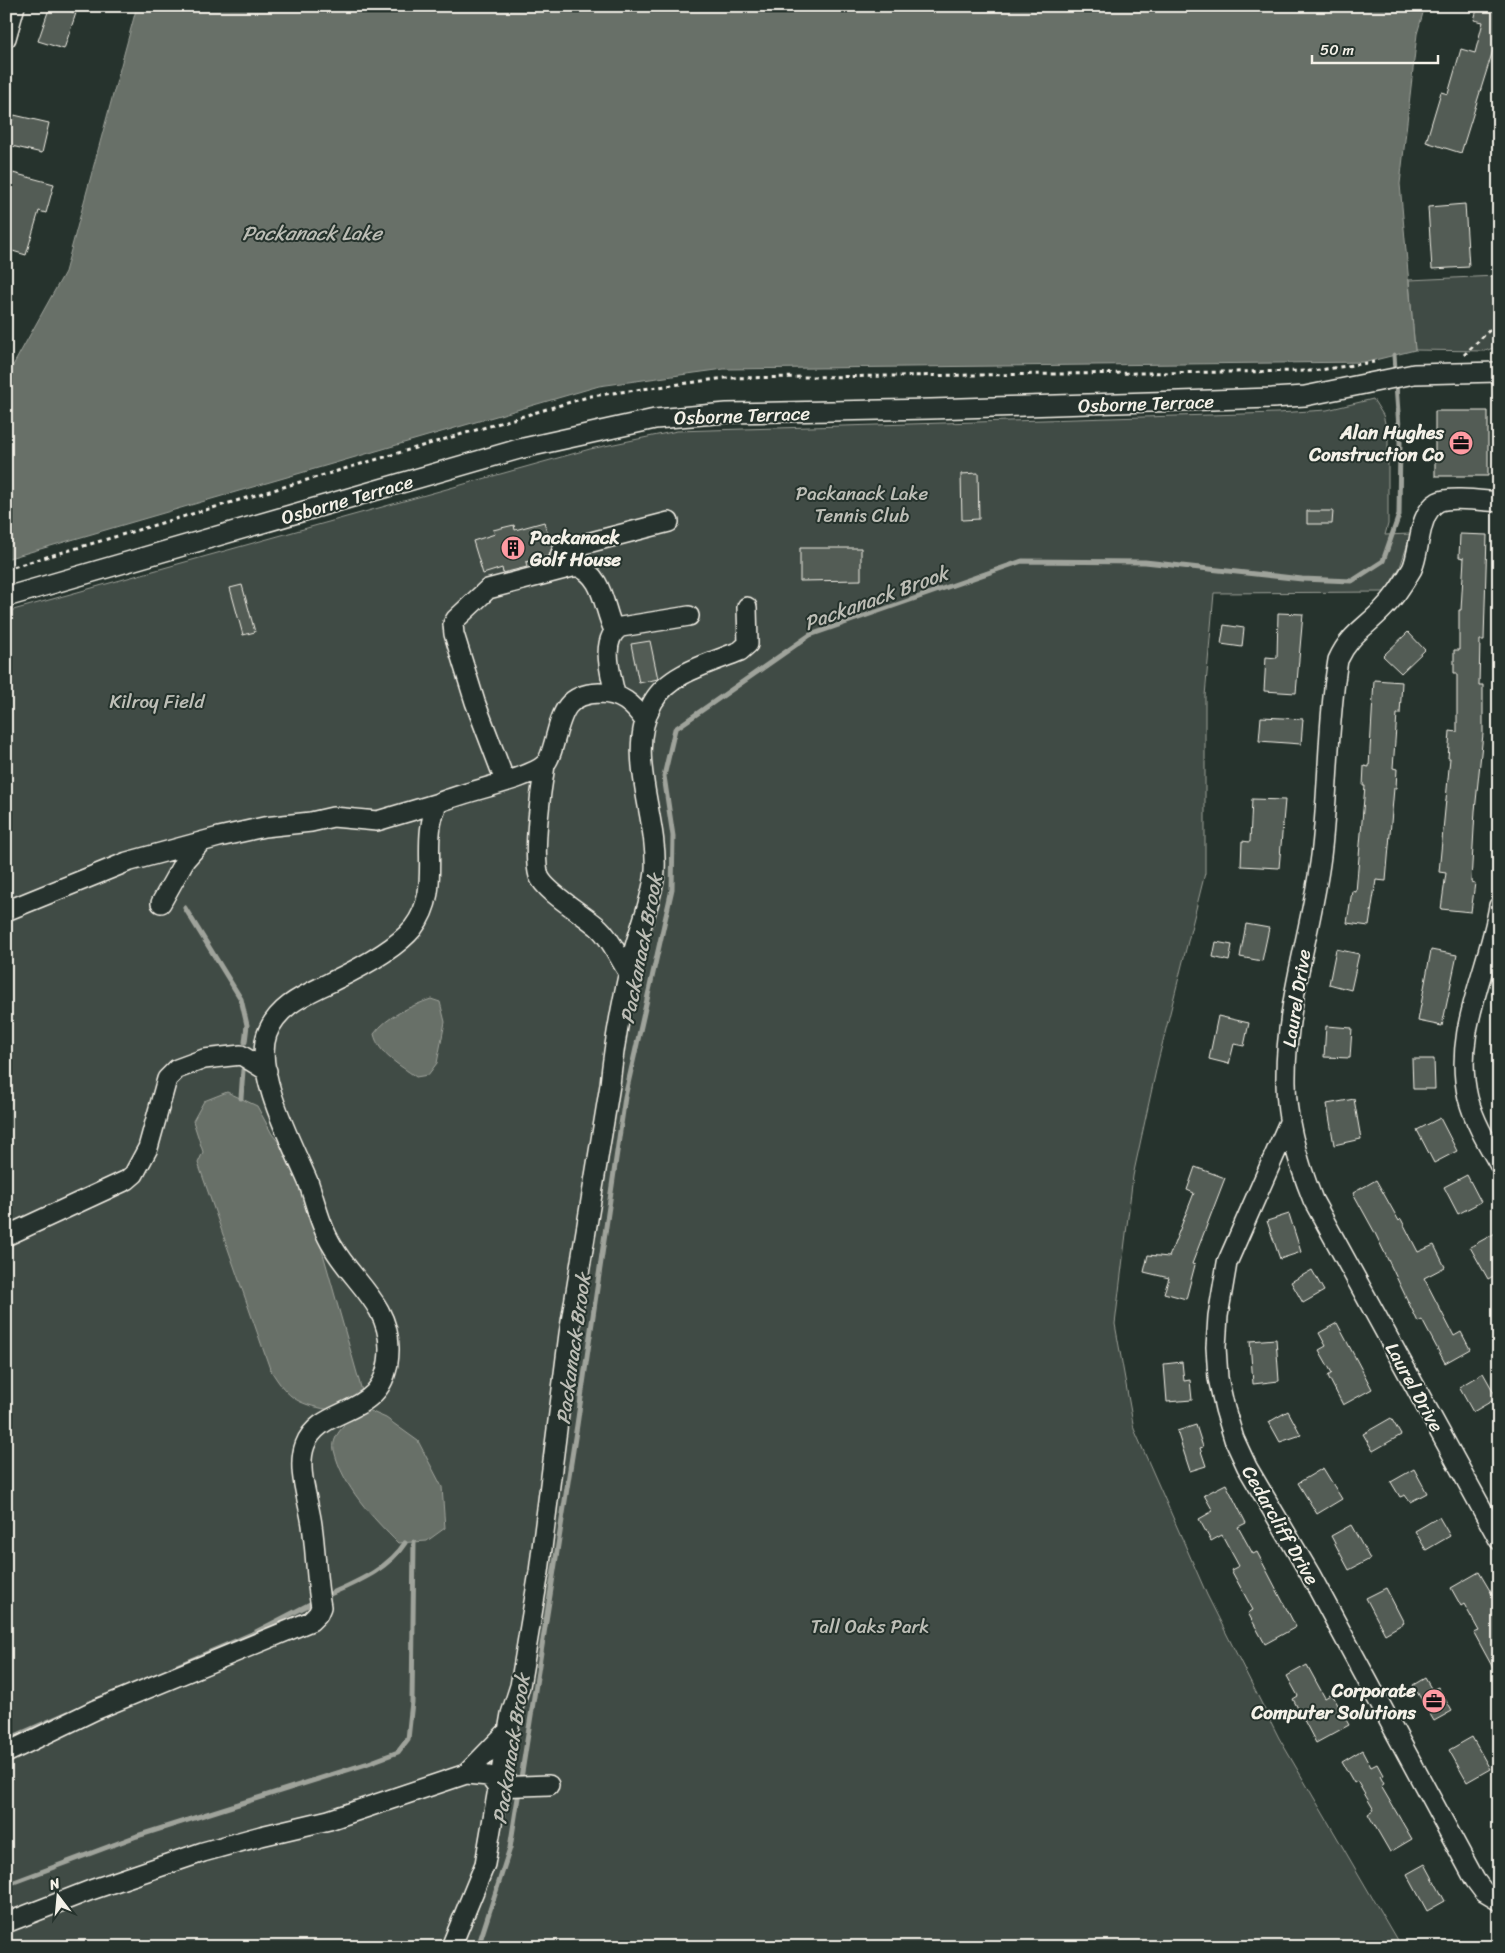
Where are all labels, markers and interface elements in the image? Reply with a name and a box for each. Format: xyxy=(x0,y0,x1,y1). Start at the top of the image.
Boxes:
scale bar xyxy=(1312,32,1439,64)
text: 50 m xyxy=(1320,37,1355,63)
water label: Packanack Lake xyxy=(242,216,384,251)
street label: Osborne Terrace xyxy=(1077,385,1215,422)
street label: Osborne Terrace xyxy=(673,397,811,434)
place label: Alan Hughes Construction Co xyxy=(1308,416,1445,471)
office icon: Alan Hughes Construction Co xyxy=(1448,430,1474,456)
street label: Osborne Terrace xyxy=(277,465,417,534)
park label: Packanack Lake Tennis Club xyxy=(796,477,929,532)
place label: Packanack Golf House xyxy=(529,521,621,576)
building icon: Packanack Golf House xyxy=(500,535,526,561)
water label: Packanack Brook xyxy=(799,555,955,641)
park label: Kilroy Field xyxy=(109,685,206,718)
water label: Packanack Brook xyxy=(610,869,674,1027)
street label: Laurel Drive xyxy=(1272,946,1321,1049)
water label: Packanack Brook xyxy=(546,1269,602,1426)
street label: Laurel Drive xyxy=(1376,1336,1453,1439)
street label: Cedarcliff Drive xyxy=(1233,1459,1328,1592)
park label: Tall Oaks Park xyxy=(811,1610,929,1643)
water label: Packanack Brook xyxy=(482,1669,541,1827)
place label: Corporate Computer Solutions xyxy=(1250,1674,1417,1729)
office icon: Corporate Computer Solutions xyxy=(1421,1688,1447,1714)
north arrow xyxy=(32,1870,82,1920)
text: N xyxy=(45,1871,63,1898)

